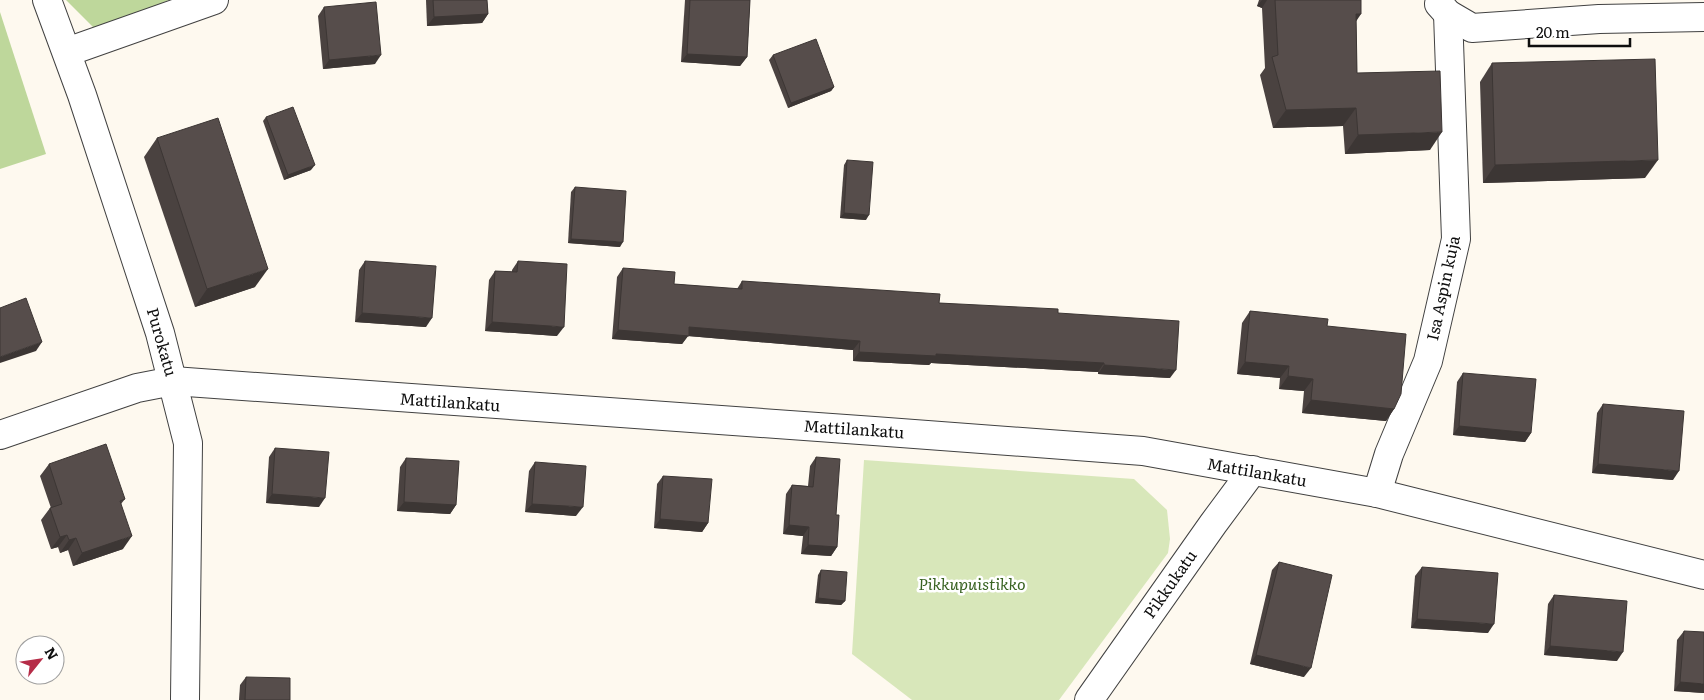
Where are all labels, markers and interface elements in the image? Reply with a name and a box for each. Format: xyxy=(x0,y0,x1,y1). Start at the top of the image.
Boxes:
scale bar xyxy=(1529,15,1630,47)
text: 20 m xyxy=(1536,20,1570,43)
street label: Isa Aspin kuja xyxy=(1419,233,1465,342)
street label: Purokatu xyxy=(142,304,184,379)
street label: Mattilankatu xyxy=(399,386,501,416)
street label: Mattilankatu xyxy=(803,413,905,443)
street label: Mattilankatu xyxy=(1205,450,1309,492)
street label: Pikkukatu xyxy=(1137,544,1202,623)
park label: Pikkupuistikko xyxy=(918,571,1026,595)
north arrow xyxy=(15,635,65,685)
text: N xyxy=(41,643,64,663)

